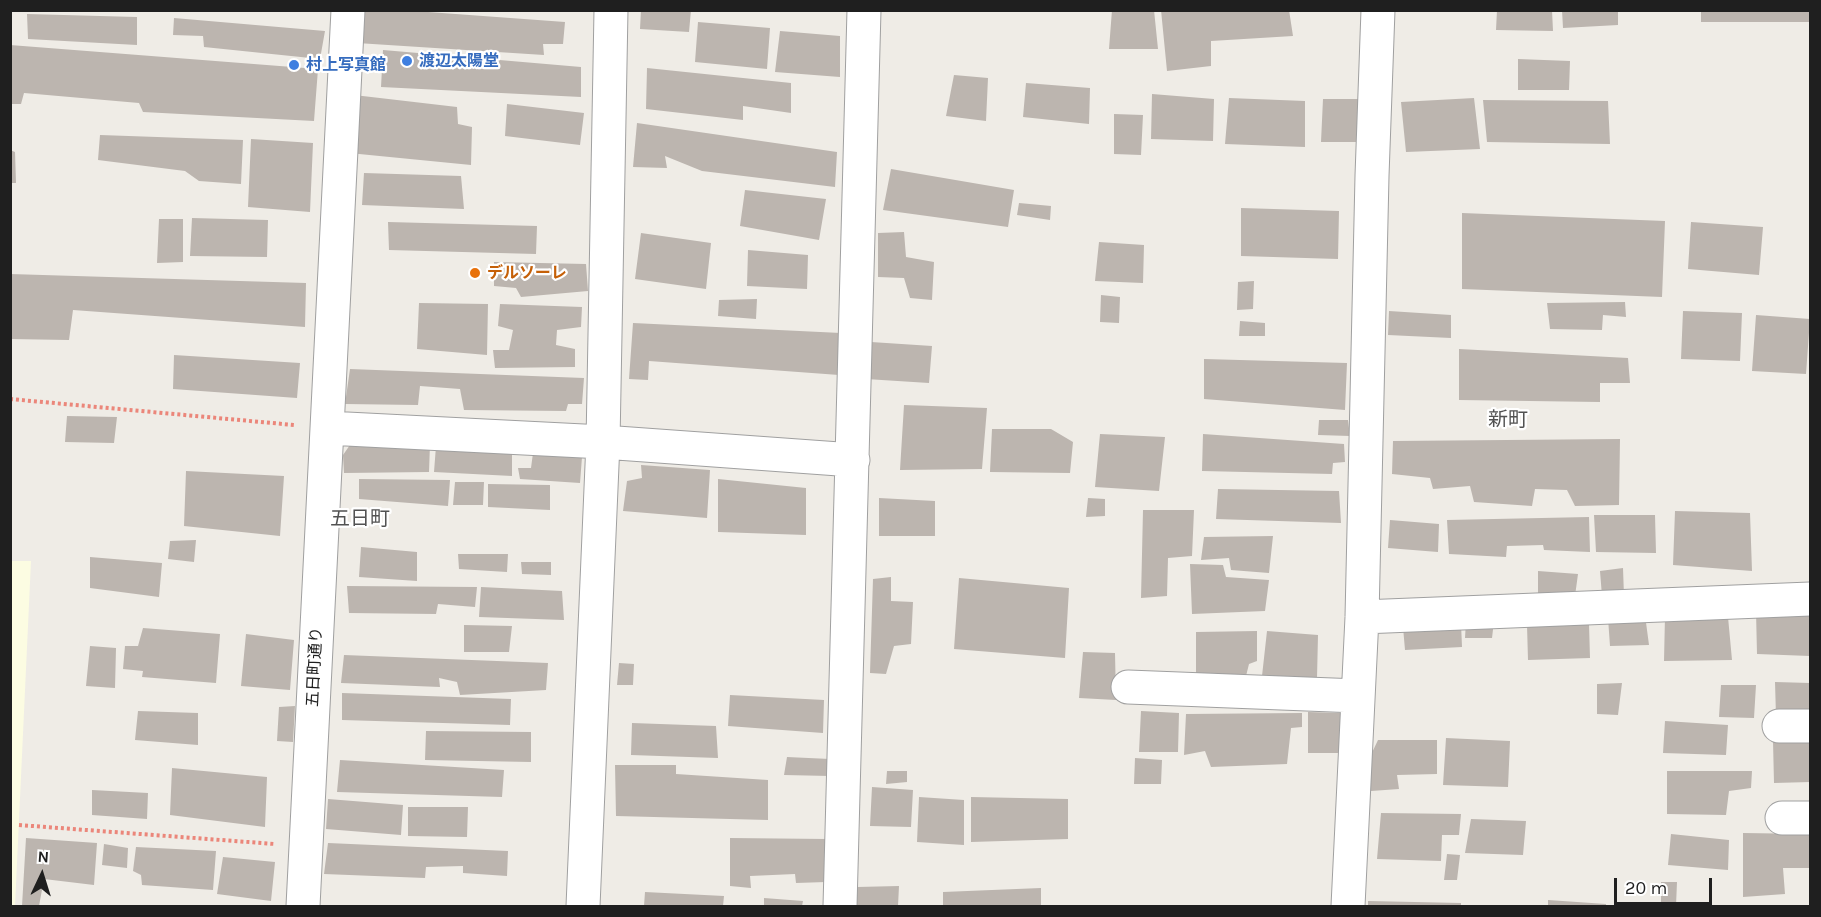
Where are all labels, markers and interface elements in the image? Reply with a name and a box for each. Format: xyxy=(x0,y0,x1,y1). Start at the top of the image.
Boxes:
place label: 渡辺太陽堂 xyxy=(419,51,499,71)
marker: 渡辺太陽堂 xyxy=(400,54,414,68)
place label: 村上写真館 xyxy=(306,55,386,75)
marker: 村上写真館 xyxy=(287,58,301,72)
place label: デルソーレ xyxy=(487,263,567,283)
marker: デルソーレ xyxy=(468,266,482,280)
district label: 新町 xyxy=(1488,408,1528,432)
district label: 五日町 xyxy=(330,507,390,531)
street label: 五日町通り xyxy=(303,627,327,707)
north arrow xyxy=(12,845,72,905)
text: N xyxy=(37,847,50,866)
scale bar xyxy=(1617,866,1714,904)
text: 20 m xyxy=(1625,877,1667,899)

